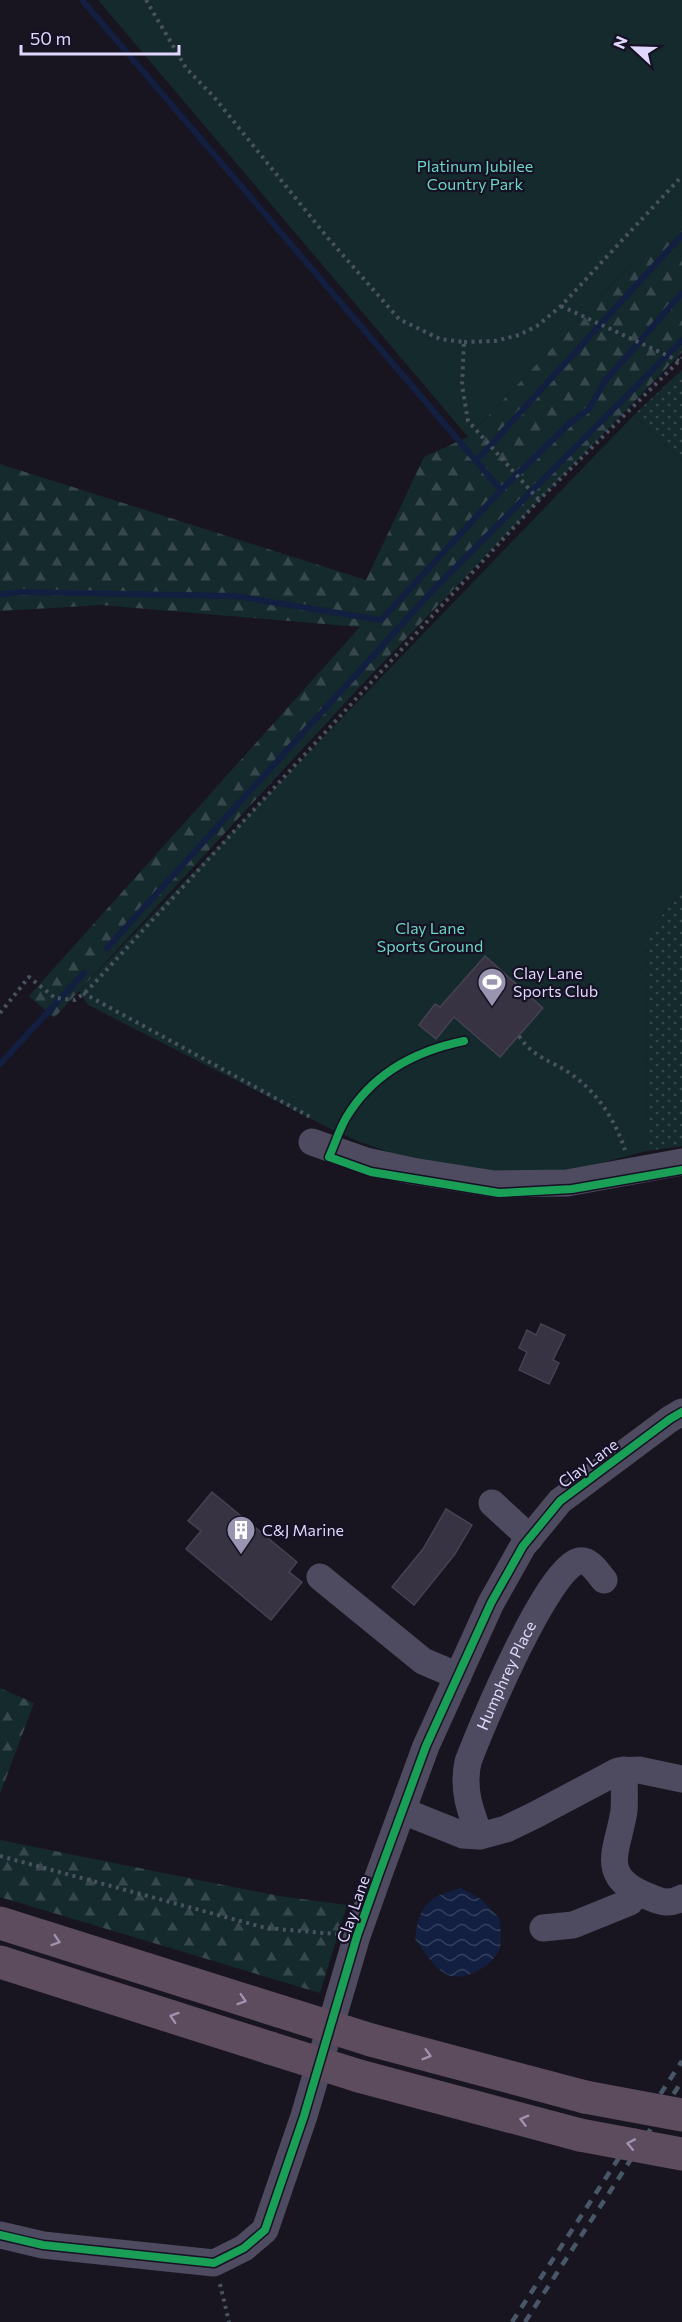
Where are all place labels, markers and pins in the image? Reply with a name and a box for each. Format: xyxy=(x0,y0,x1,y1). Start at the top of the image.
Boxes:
place label: Clay Lane Sports Club xyxy=(513,963,598,1000)
sports icon: Clay Lane Sports Club xyxy=(476,966,508,1008)
building icon: C&J Marine xyxy=(225,1514,257,1556)
place label: C&J Marine xyxy=(262,1520,344,1539)

